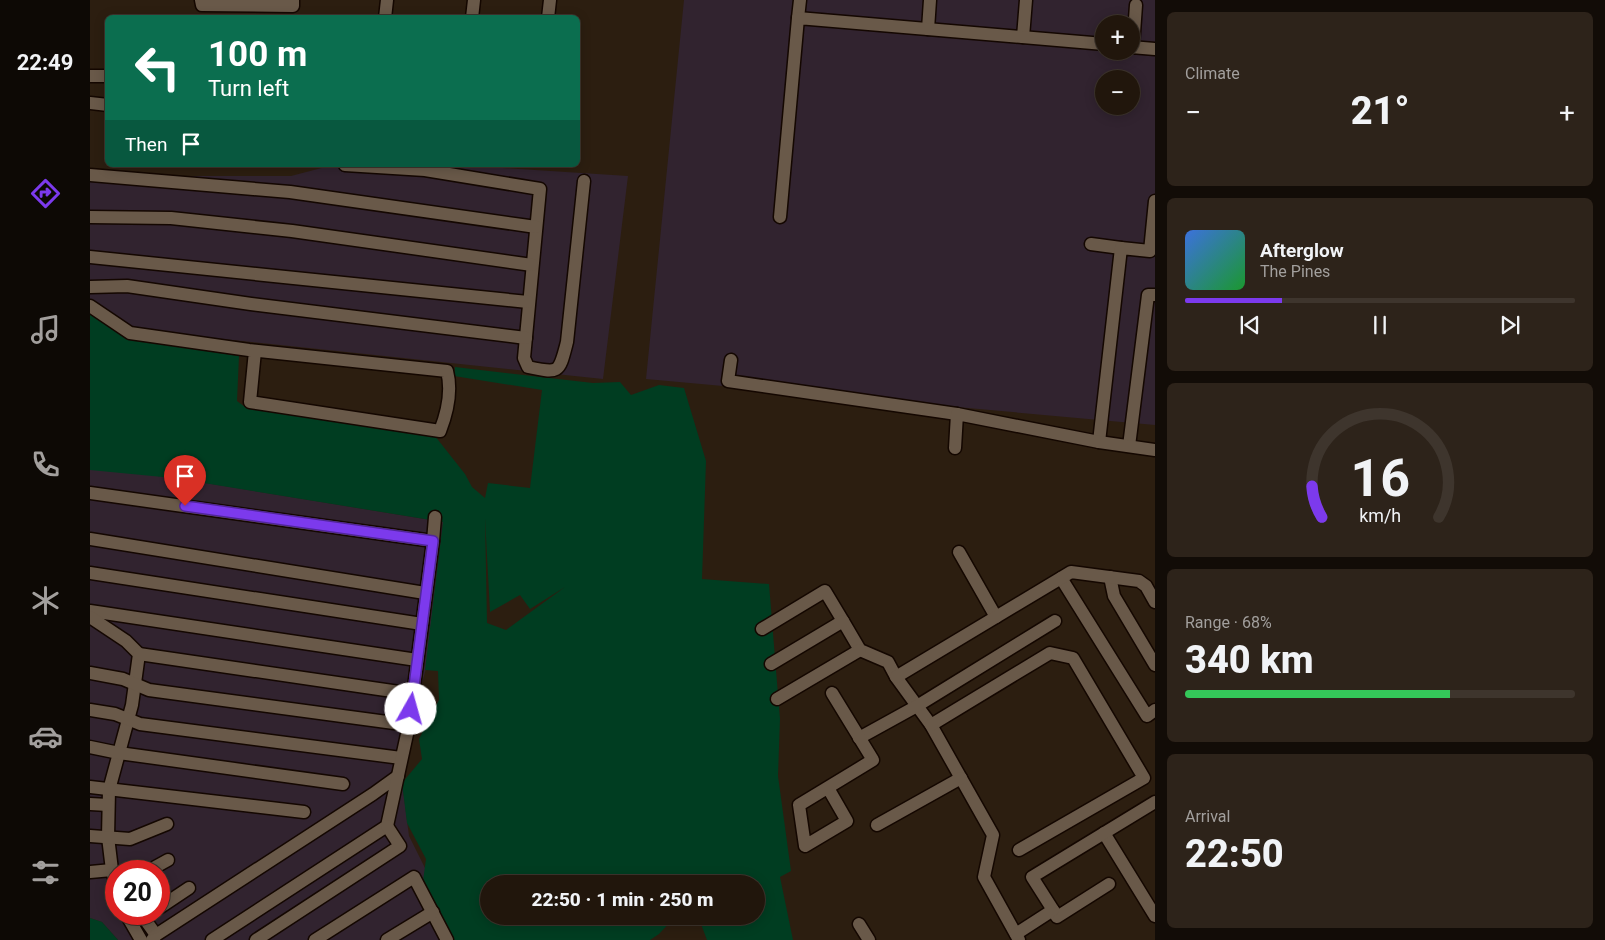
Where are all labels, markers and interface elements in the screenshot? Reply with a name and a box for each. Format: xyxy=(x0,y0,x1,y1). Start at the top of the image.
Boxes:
map controls xyxy=(1095,15,1140,115)
button: + xyxy=(1095,15,1140,60)
text: 100 m xyxy=(208,34,307,75)
icon: left xyxy=(125,35,190,100)
text: 22:49 xyxy=(17,50,73,75)
text: Climate xyxy=(1185,64,1240,83)
button: − xyxy=(1095,70,1140,115)
text: Turn left xyxy=(208,76,289,101)
text: 21° xyxy=(1351,89,1409,133)
text: − xyxy=(1185,96,1201,129)
text: + xyxy=(1559,96,1575,129)
icon: arrive xyxy=(177,130,205,158)
text: Then xyxy=(125,133,167,156)
icon: directions xyxy=(28,176,63,211)
text: Afterglow xyxy=(1260,239,1344,262)
text: The Pines xyxy=(1260,262,1330,281)
icon: previous xyxy=(1236,311,1264,339)
icon: pause xyxy=(1366,311,1394,339)
icon: next xyxy=(1496,311,1524,339)
icon: music xyxy=(28,312,63,347)
icon: phone xyxy=(28,447,63,482)
text: 16 xyxy=(1350,448,1410,509)
pin xyxy=(164,455,206,506)
icon: arrive xyxy=(171,462,199,490)
text: km/h xyxy=(1359,505,1401,526)
icon: climate xyxy=(28,583,63,618)
text: Range · 68% xyxy=(1185,613,1272,632)
text: 340 km xyxy=(1185,638,1314,682)
position arrow xyxy=(384,682,436,734)
icon: car xyxy=(28,719,63,754)
text: Arrival xyxy=(1185,807,1230,826)
text: 22:50 xyxy=(1185,832,1284,876)
icon: filters xyxy=(28,855,63,890)
speed limit sign: 20 xyxy=(105,860,170,925)
text: 22:50 · 1 min · 250 m xyxy=(531,888,714,911)

